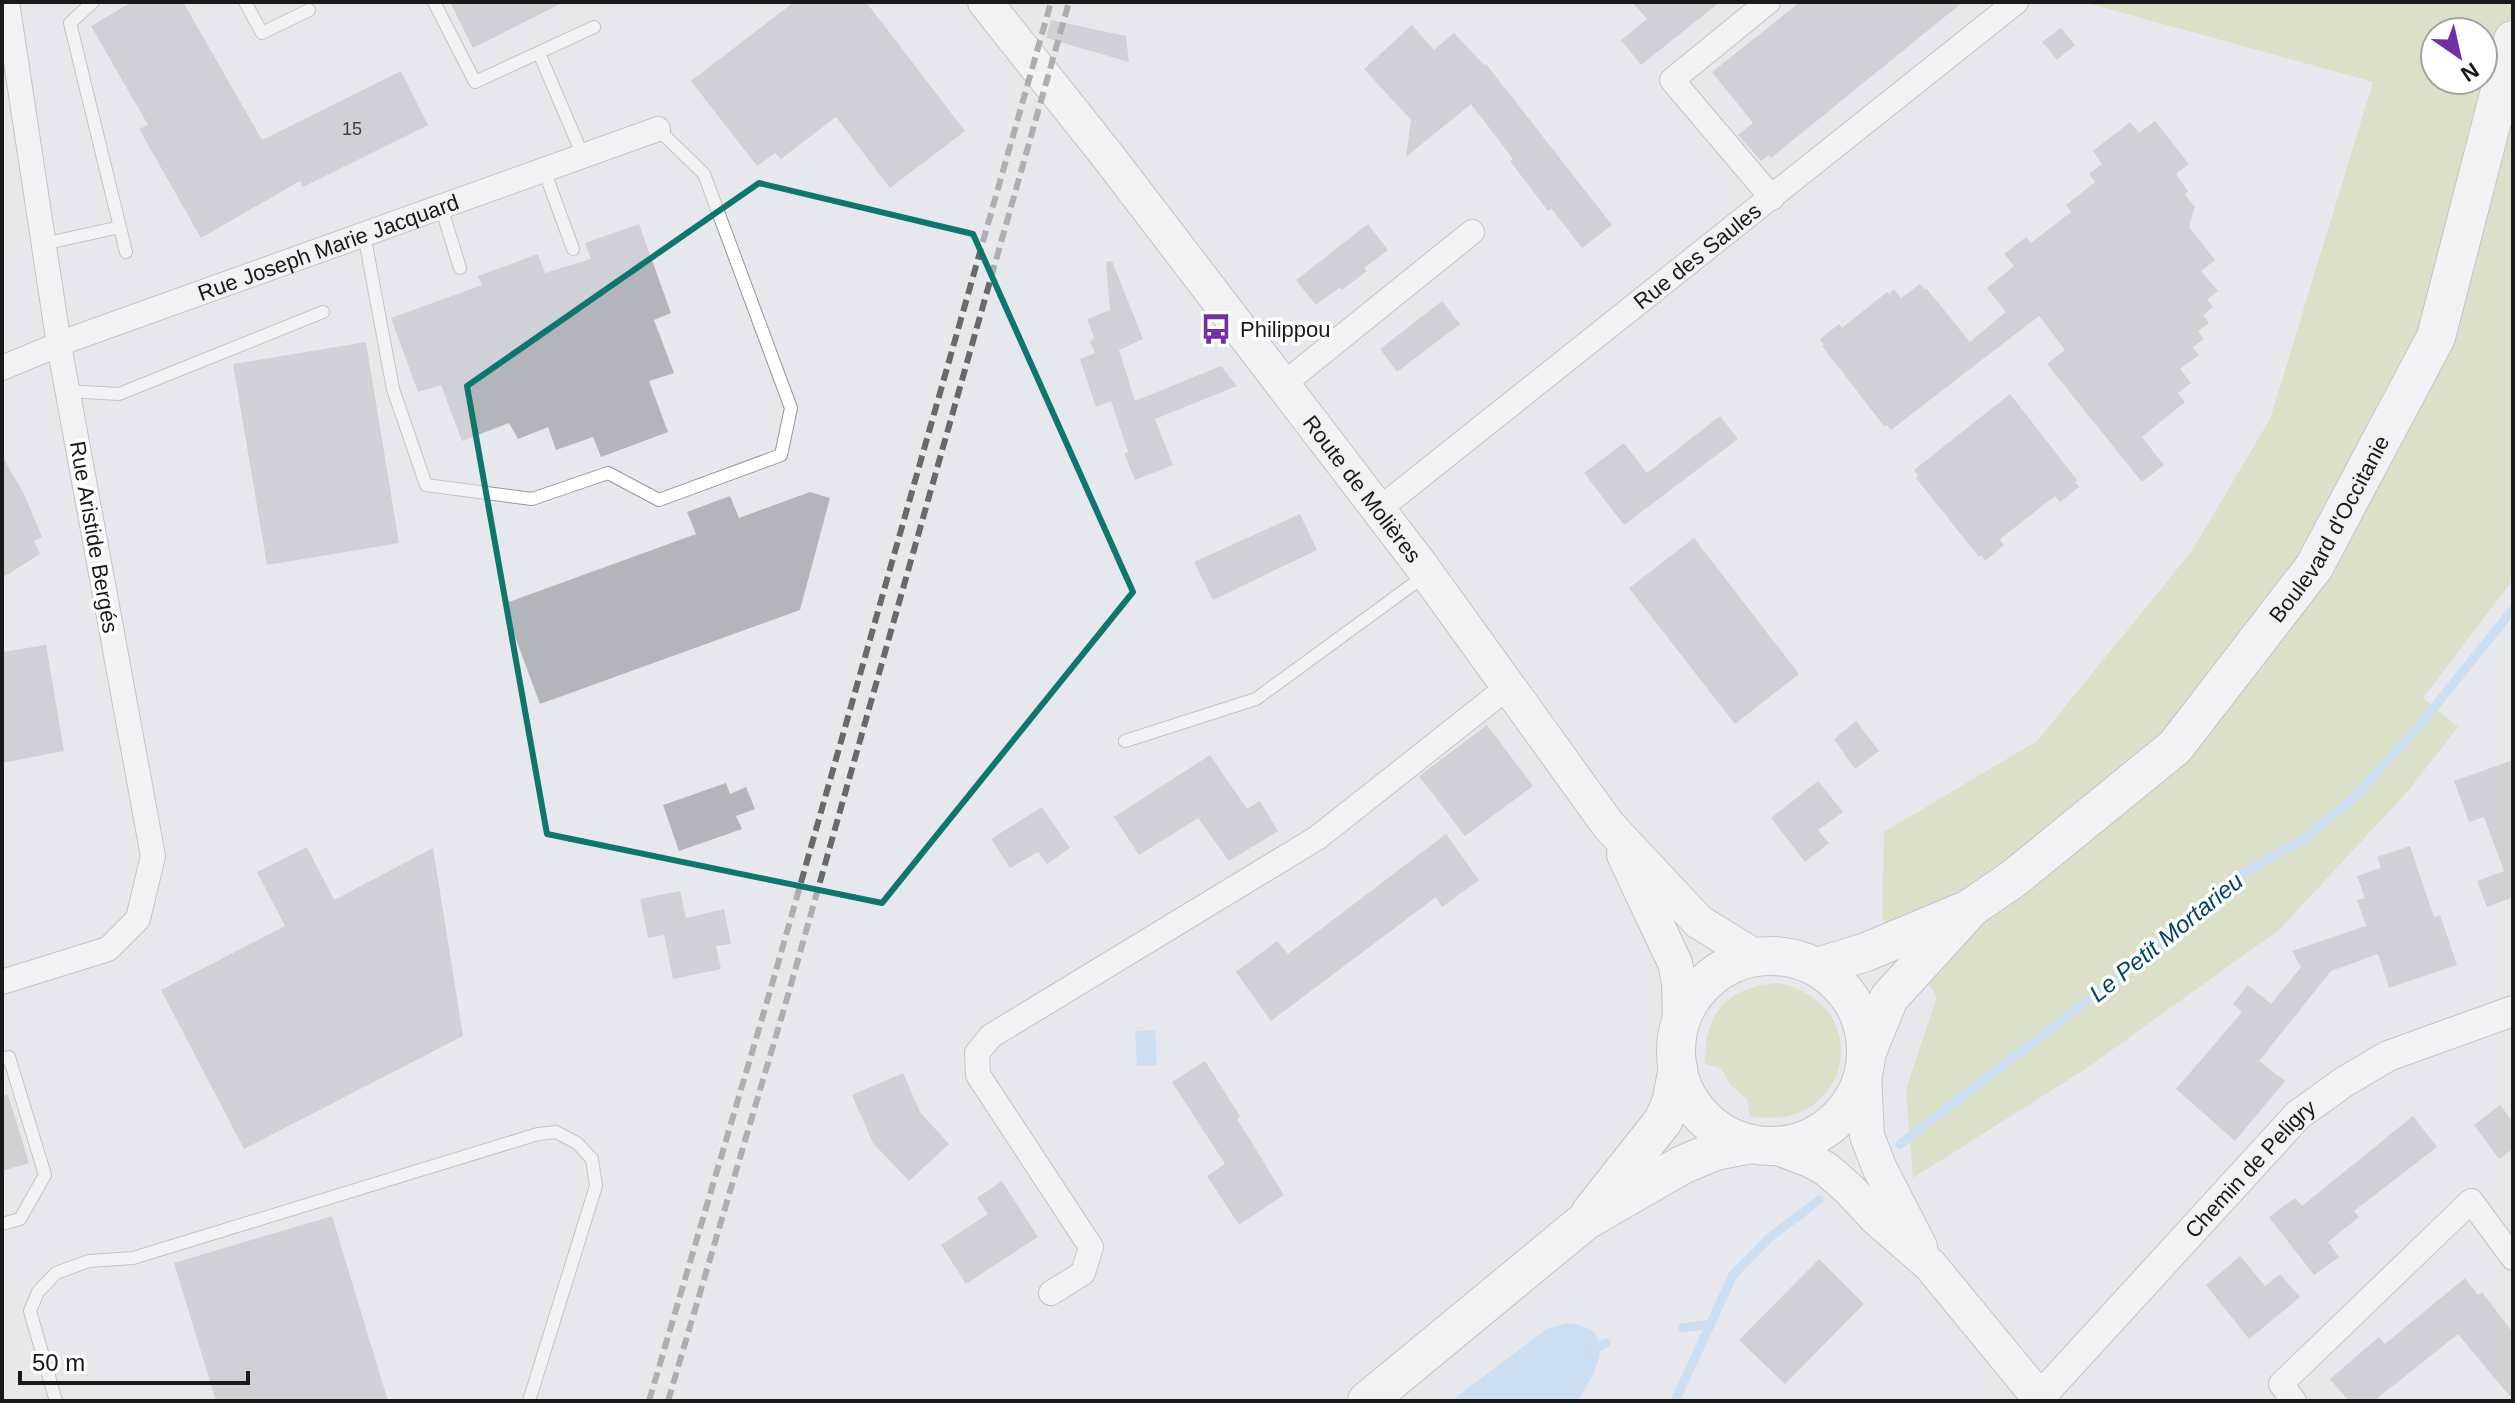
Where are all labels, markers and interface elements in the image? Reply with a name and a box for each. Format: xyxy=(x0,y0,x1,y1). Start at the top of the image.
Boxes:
north arrow xyxy=(2419,16,2499,96)
text: N xyxy=(2456,57,2483,87)
house number: 15 xyxy=(342,119,362,139)
street label: Rue Joseph Marie Jacquard xyxy=(194,189,462,305)
street label: Rue des Saules xyxy=(1629,198,1766,314)
bus stop icon: Philippou xyxy=(1199,312,1233,346)
place label: Philippou xyxy=(1240,317,1331,342)
street label: Route de Molières xyxy=(1298,410,1427,567)
street label: Boulevard d'Occitanie xyxy=(2264,431,2394,627)
street label: Rue Aristide Bergés xyxy=(65,439,123,635)
water label: Le Petit Mortarieu xyxy=(2084,867,2248,1007)
street label: Chemin de Peligry xyxy=(2180,1094,2320,1243)
scale bar xyxy=(20,1335,248,1385)
text: 50 m xyxy=(32,1349,85,1376)

